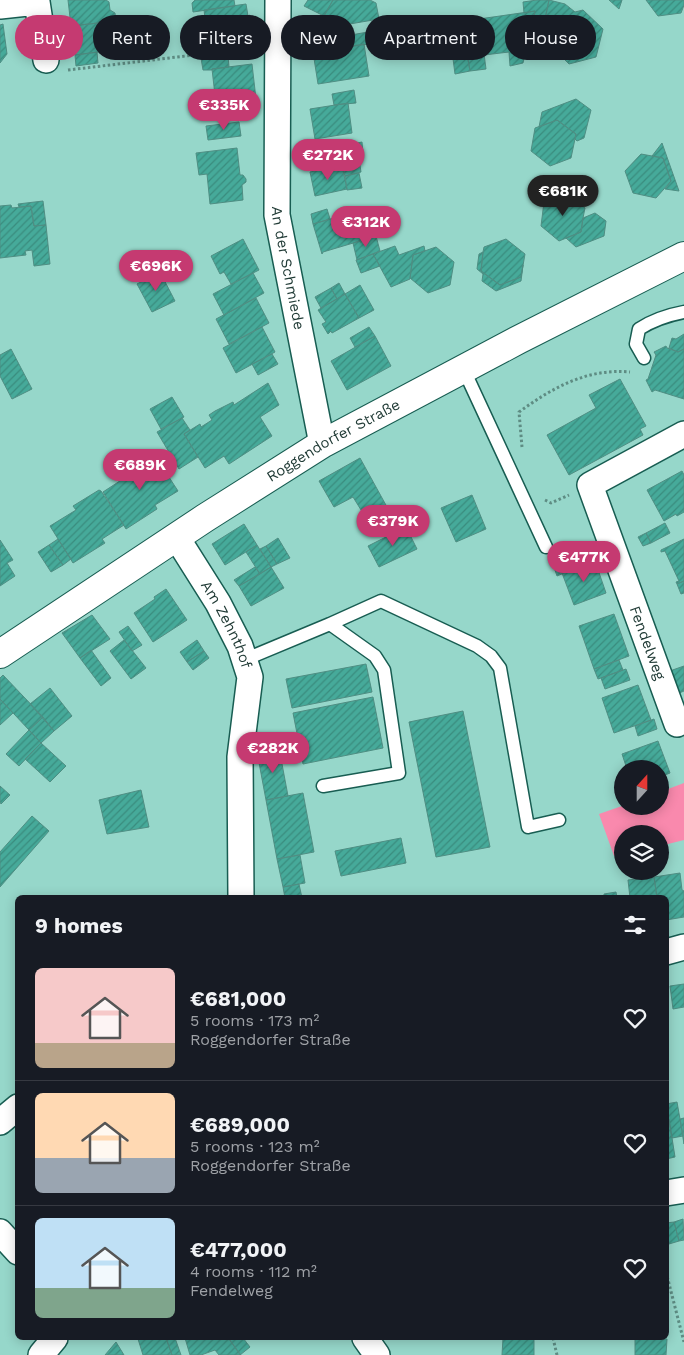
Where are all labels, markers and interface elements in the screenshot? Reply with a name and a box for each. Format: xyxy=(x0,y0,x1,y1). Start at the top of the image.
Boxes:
chip: Buy xyxy=(15,15,83,60)
chip: Rent xyxy=(93,15,170,60)
chip: Filters xyxy=(180,15,271,60)
chip: New xyxy=(281,15,355,60)
chip: Apartment xyxy=(365,15,495,60)
chip: House xyxy=(505,15,596,60)
pin: €335K xyxy=(189,88,259,131)
text: €335K xyxy=(199,95,249,114)
pin: €272K xyxy=(293,138,363,181)
text: €272K xyxy=(303,145,353,164)
pin: €681K xyxy=(528,174,598,217)
text: €681K xyxy=(538,181,588,200)
street label: An der Schmiede xyxy=(268,206,308,331)
pin: €312K xyxy=(331,206,401,248)
text: €312K xyxy=(342,212,390,231)
pin: €696K xyxy=(121,250,191,292)
text: €696K xyxy=(130,256,182,275)
street label: Roggendorfer Straße xyxy=(263,395,403,486)
pin: €689K xyxy=(105,448,175,491)
text: €689K xyxy=(114,455,166,474)
pin: €379K xyxy=(358,504,428,547)
text: €379K xyxy=(368,511,418,530)
pin: €477K xyxy=(549,540,619,583)
text: €477K xyxy=(558,547,610,566)
street label: Am Zehnthof xyxy=(197,577,256,671)
street label: Fendelweg xyxy=(626,603,669,682)
pin: €282K xyxy=(238,732,308,774)
text: €282K xyxy=(247,738,299,757)
north arrow xyxy=(614,760,669,815)
map controls xyxy=(614,760,669,880)
button: layers xyxy=(614,825,669,880)
icon: filters xyxy=(621,911,649,939)
text: 9 homes xyxy=(35,913,123,938)
text: €681,000 xyxy=(190,986,286,1011)
icon: home xyxy=(75,988,135,1048)
icon: heart xyxy=(621,1004,649,1032)
text: 5 rooms · 173 m² xyxy=(190,1011,319,1030)
text: Roggendorfer Straße xyxy=(190,1030,351,1049)
text: €689,000 xyxy=(190,1112,290,1137)
icon: home xyxy=(75,1113,135,1173)
icon: heart xyxy=(621,1129,649,1157)
text: 5 rooms · 123 m² xyxy=(190,1137,320,1156)
text: Roggendorfer Straße xyxy=(190,1156,351,1175)
text: €477,000 xyxy=(190,1237,287,1262)
icon: home xyxy=(75,1238,135,1298)
icon: heart xyxy=(621,1254,649,1282)
text: 4 rooms · 112 m² xyxy=(190,1262,317,1281)
text: Fendelweg xyxy=(190,1281,273,1300)

